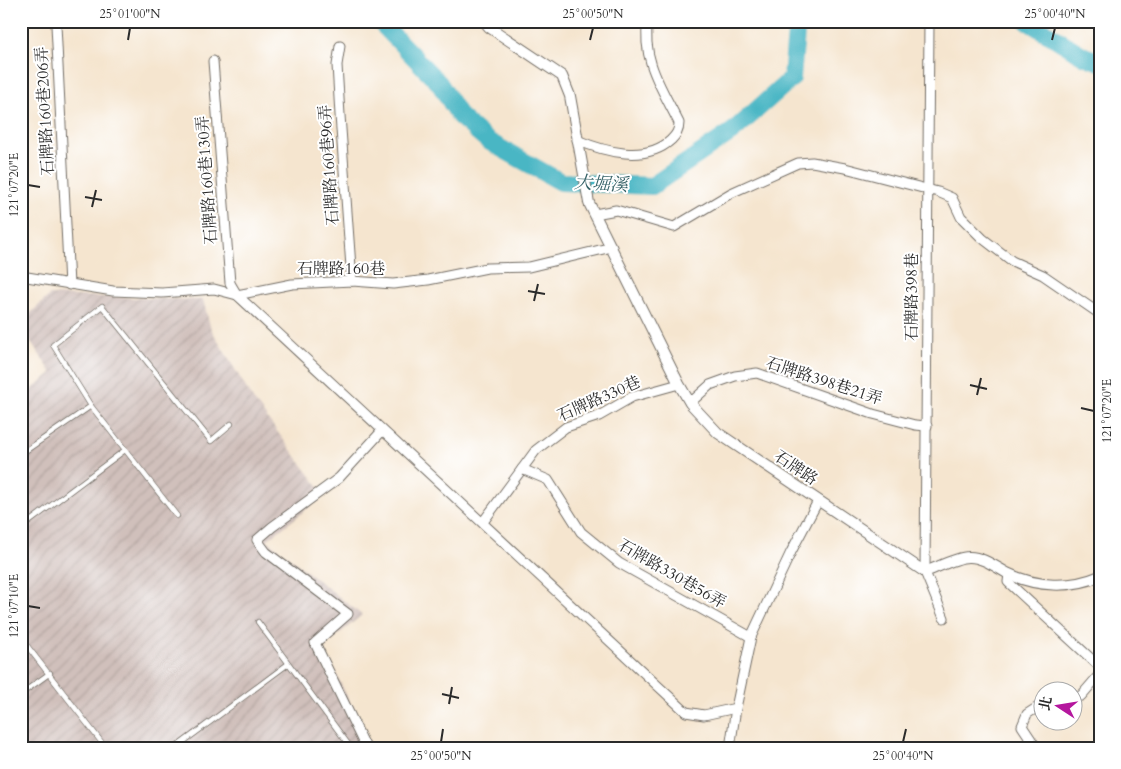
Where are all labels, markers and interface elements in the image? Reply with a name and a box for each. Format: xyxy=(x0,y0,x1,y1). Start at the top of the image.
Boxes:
text: 25°01'00"N xyxy=(100,6,161,22)
text: 25°00'50"N xyxy=(563,6,624,22)
text: 25°00'40"N xyxy=(1025,6,1086,22)
street label: 石牌路160巷206弄 xyxy=(31,46,59,176)
street label: 石牌路160巷96弄 xyxy=(314,104,344,226)
street label: 石牌路160巷130弄 xyxy=(192,115,222,245)
text: 121°07'20"E xyxy=(6,153,22,217)
water label: 大堀溪 xyxy=(573,170,631,198)
street label: 石牌路398巷 xyxy=(901,253,923,341)
street label: 石牌路160巷 xyxy=(297,258,385,280)
street label: 石牌路398巷21弄 xyxy=(763,352,885,410)
street label: 石牌路330巷 xyxy=(554,371,644,427)
text: 121°07'20"E xyxy=(1099,379,1115,443)
street label: 石牌路 xyxy=(770,445,822,491)
street label: 石牌路330巷56弄 xyxy=(614,534,730,614)
text: 121°07'10"E xyxy=(6,574,22,638)
north arrow xyxy=(1034,682,1084,732)
text: 北 xyxy=(1035,695,1057,712)
text: 25°00'50"N xyxy=(411,748,472,764)
text: 25°00'40"N xyxy=(873,748,934,764)

